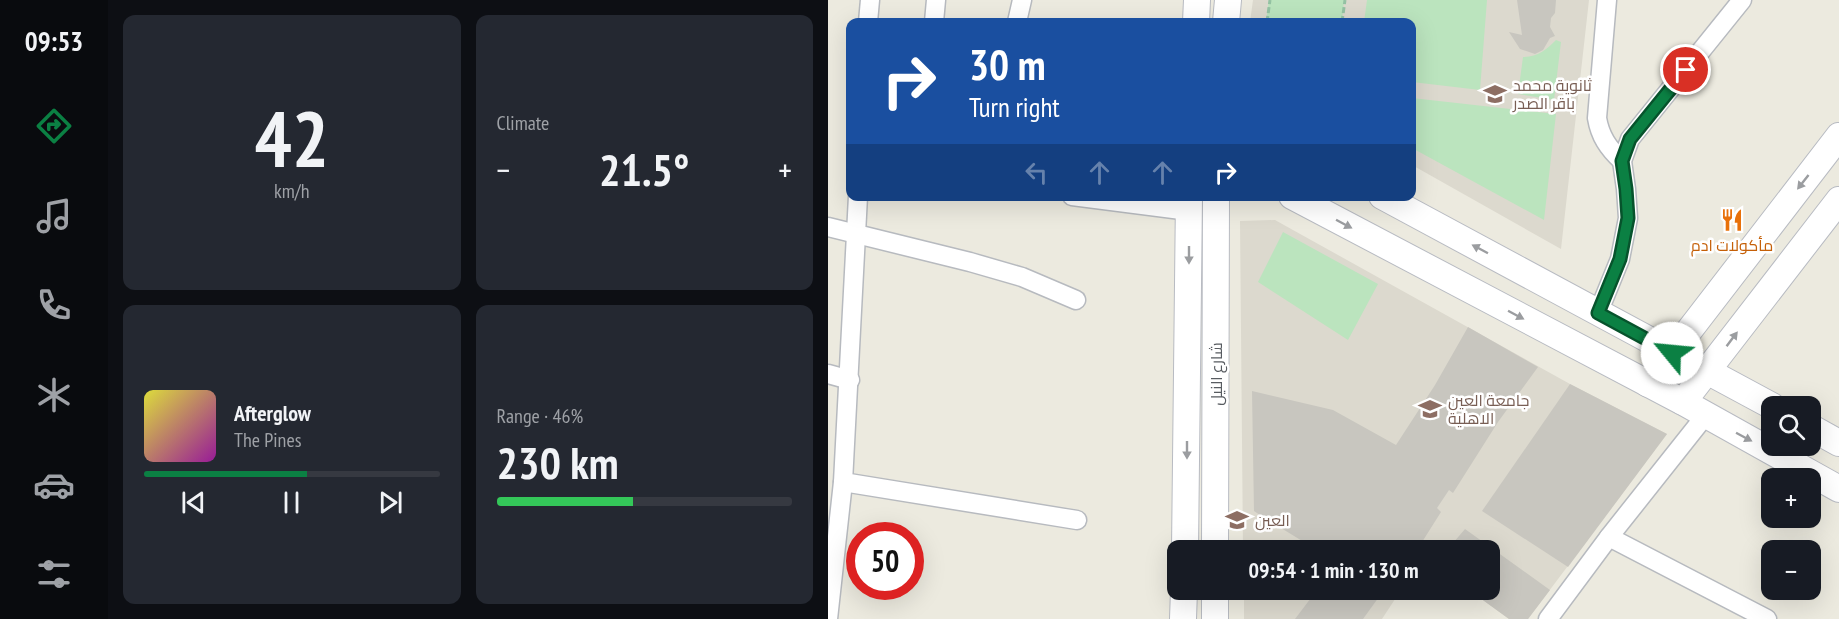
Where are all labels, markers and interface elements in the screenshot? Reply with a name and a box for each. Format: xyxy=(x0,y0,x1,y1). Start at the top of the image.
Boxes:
text: 09:53 xyxy=(25,24,83,58)
text: 30 m xyxy=(969,37,1046,92)
icon: right xyxy=(870,42,948,120)
pin xyxy=(1660,44,1711,95)
icon: arrive xyxy=(1669,53,1702,86)
place label: ثانوية محمد باقر الصدر xyxy=(1512,75,1592,113)
school or university icon: ثانوية محمد باقر الصدر xyxy=(1482,81,1508,107)
text: 42 xyxy=(254,88,329,189)
text: Turn right xyxy=(969,90,1060,124)
icon: directions xyxy=(33,105,75,147)
text: Climate xyxy=(497,110,549,136)
text: 21.5° xyxy=(599,140,689,198)
text: − xyxy=(497,148,510,191)
text: + xyxy=(778,148,792,191)
icon: left xyxy=(1020,156,1053,189)
icon: ahead xyxy=(1083,156,1116,189)
icon: ahead xyxy=(1146,156,1179,189)
icon: right xyxy=(1209,156,1242,189)
one-way arrow xyxy=(1797,174,1810,190)
text: km/h xyxy=(274,178,309,204)
icon: music xyxy=(33,195,75,237)
restaurant icon: مأكولات ادم xyxy=(1719,207,1745,233)
one-way arrow xyxy=(1336,219,1353,229)
place label: مأكولات ادم xyxy=(1691,235,1773,257)
one-way arrow xyxy=(1471,244,1488,254)
one-way arrow xyxy=(1184,245,1193,264)
icon: phone xyxy=(33,284,75,326)
one-way arrow xyxy=(1508,310,1525,320)
position arrow xyxy=(1640,321,1704,385)
one-way arrow xyxy=(1725,332,1737,347)
street label: شارع النيل xyxy=(1206,342,1228,406)
icon: climate xyxy=(33,374,75,416)
place label: جامعة العين الاهلية xyxy=(1448,390,1529,428)
school or university icon: جامعة العين الاهلية xyxy=(1417,396,1443,422)
map controls xyxy=(1761,396,1821,600)
button: search xyxy=(1761,396,1821,456)
text: Afterglow xyxy=(234,399,311,427)
text: Range · 46% xyxy=(497,403,583,429)
text: The Pines xyxy=(234,427,301,453)
one-way arrow xyxy=(1735,432,1752,442)
text: 230 km xyxy=(497,433,619,491)
one-way arrow xyxy=(1182,440,1192,459)
icon: car xyxy=(33,464,75,506)
button: + xyxy=(1761,468,1821,528)
icon: previous xyxy=(177,486,210,519)
icon: pause xyxy=(275,486,308,519)
icon: next xyxy=(374,486,407,519)
school or university icon: العين xyxy=(1224,507,1250,533)
place label: العين xyxy=(1255,510,1290,531)
speed limit sign: 50 xyxy=(846,522,924,600)
button: − xyxy=(1761,540,1821,600)
icon: filters xyxy=(33,553,75,595)
text: 09:54 · 1 min · 130 m xyxy=(1248,556,1419,584)

